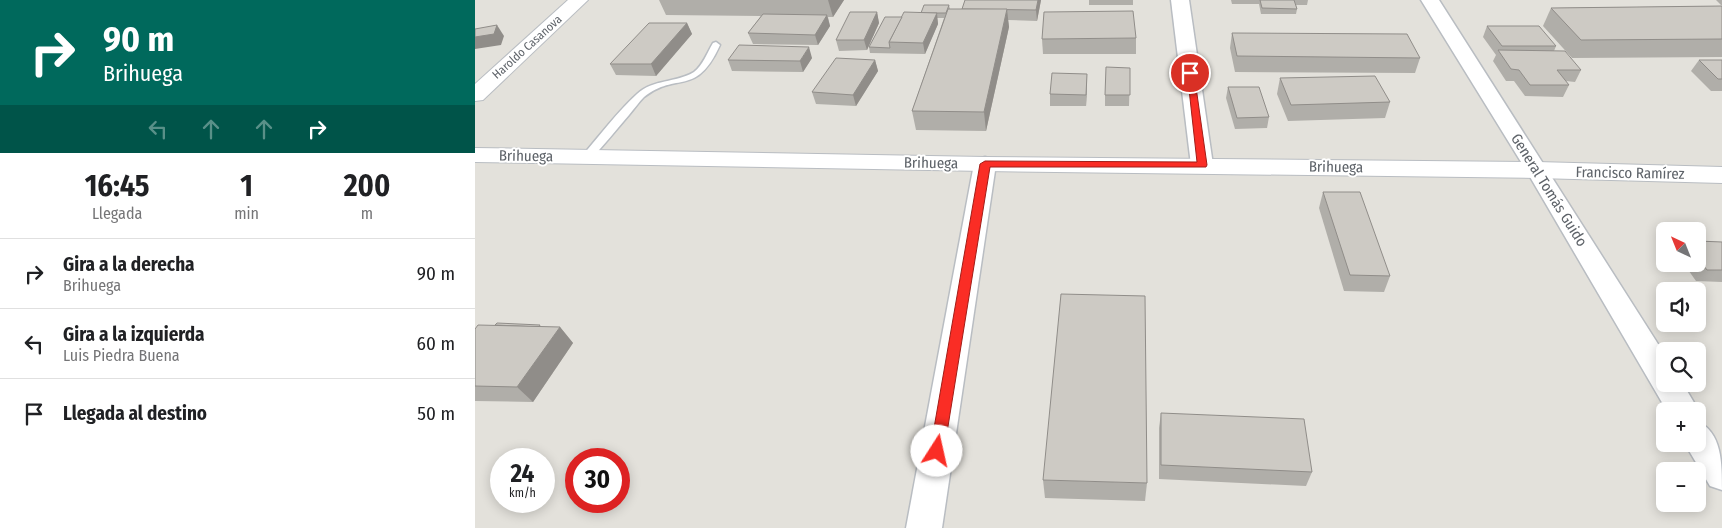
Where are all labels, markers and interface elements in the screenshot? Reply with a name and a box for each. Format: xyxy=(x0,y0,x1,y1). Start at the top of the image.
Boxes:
street label: Haroldo Casanova xyxy=(489,12,565,82)
text: 90 m xyxy=(103,18,174,60)
icon: right xyxy=(20,20,85,85)
pin xyxy=(1169,52,1211,94)
icon: arrive xyxy=(1176,59,1204,87)
text: Brihuega xyxy=(103,60,183,87)
icon: left xyxy=(144,115,172,143)
icon: ahead xyxy=(197,115,225,143)
icon: ahead xyxy=(250,115,278,143)
icon: right xyxy=(303,115,331,143)
street label: General Tomás Guido xyxy=(1507,130,1591,250)
street label: Brihuega xyxy=(499,147,553,165)
street label: Brihuega xyxy=(904,154,958,172)
street label: Brihuega xyxy=(1309,158,1363,176)
street label: Francisco Ramírez xyxy=(1575,163,1685,183)
text: 16:45 xyxy=(85,168,150,204)
text: 1 xyxy=(240,168,253,204)
text: 200 xyxy=(344,168,390,204)
text: Llegada xyxy=(92,204,142,223)
text: min xyxy=(234,204,259,223)
text: m xyxy=(361,204,373,223)
north arrow xyxy=(1656,222,1706,272)
map controls xyxy=(1656,222,1706,512)
text: Gira a la derecha xyxy=(63,253,195,276)
icon: right xyxy=(20,260,48,288)
text: 90 m xyxy=(417,262,455,285)
text: Brihuega xyxy=(63,276,121,295)
button: sound xyxy=(1656,282,1706,332)
text: Gira a la izquierda xyxy=(63,323,205,346)
icon: left xyxy=(20,330,48,358)
text: 60 m xyxy=(417,332,455,355)
button: search xyxy=(1656,342,1706,392)
text: Luis Piedra Buena xyxy=(63,346,180,365)
icon: arrive xyxy=(20,400,48,428)
text: Llegada al destino xyxy=(63,402,207,425)
text: 50 m xyxy=(417,402,455,425)
button: + xyxy=(1656,402,1706,452)
position arrow xyxy=(910,424,962,476)
speed limit sign: 30 xyxy=(565,448,630,513)
text: 24 xyxy=(511,459,534,489)
button: − xyxy=(1656,462,1706,512)
text: km/h xyxy=(509,486,536,500)

